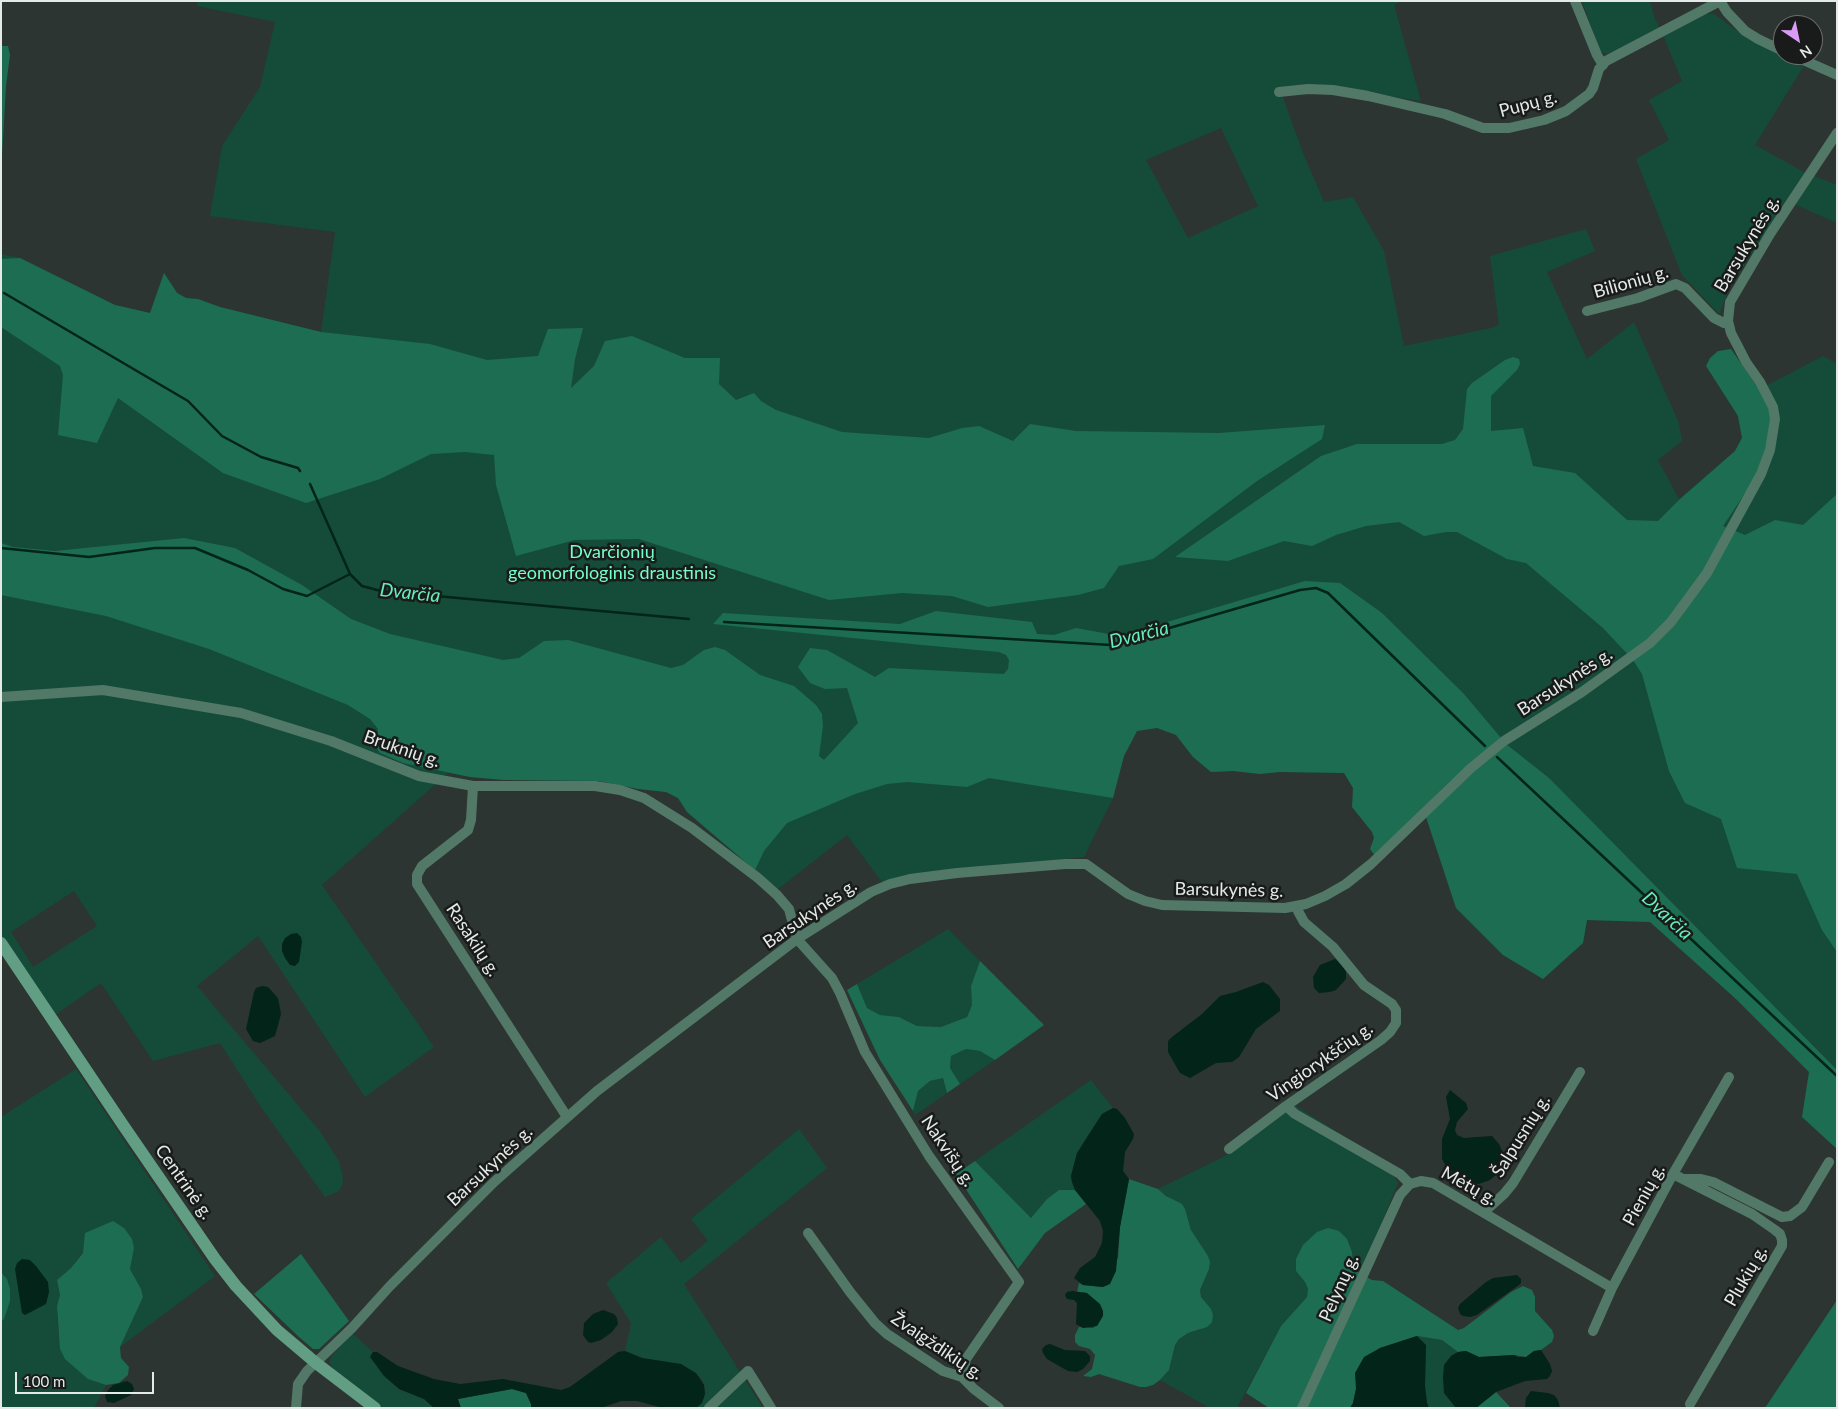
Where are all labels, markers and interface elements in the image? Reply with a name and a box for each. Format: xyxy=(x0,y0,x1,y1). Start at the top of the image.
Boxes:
north arrow xyxy=(1773,15,1823,65)
text: N xyxy=(1797,42,1815,62)
street label: Pupų g. xyxy=(1497,86,1559,122)
street label: Barsukynės g. xyxy=(1710,192,1784,296)
street label: Bilionių g. xyxy=(1591,261,1671,303)
park label: Dvarčionių geomorfologinis draustinis xyxy=(508,541,716,584)
water label: Dvarčia xyxy=(379,578,441,608)
water label: Dvarčia xyxy=(1107,617,1171,653)
street label: Barsukynės g. xyxy=(1514,643,1616,721)
street label: Bruknių g. xyxy=(361,726,443,772)
street label: Barsukynės g. xyxy=(759,875,861,953)
street label: Barsukynės g. xyxy=(1174,878,1284,902)
water label: Dvarčia xyxy=(1637,887,1697,945)
street label: Rasakilų g. xyxy=(441,899,505,981)
street label: Vingiorykščių g. xyxy=(1263,1017,1377,1107)
street label: Šalpusnių g. xyxy=(1487,1091,1555,1181)
street label: Nakvišų g. xyxy=(916,1111,980,1191)
street label: Barsukynės g. xyxy=(443,1121,537,1211)
street label: Centrinė g. xyxy=(150,1140,218,1224)
street label: Pienių g. xyxy=(1618,1160,1670,1230)
street label: Mėtų g. xyxy=(1437,1162,1501,1210)
street label: Plukių g. xyxy=(1720,1242,1772,1310)
street label: Pelynų g. xyxy=(1315,1251,1363,1325)
street label: Žvaigždikių g. xyxy=(887,1307,987,1385)
scale bar xyxy=(18,1362,156,1394)
text: 100 m xyxy=(23,1372,65,1390)

